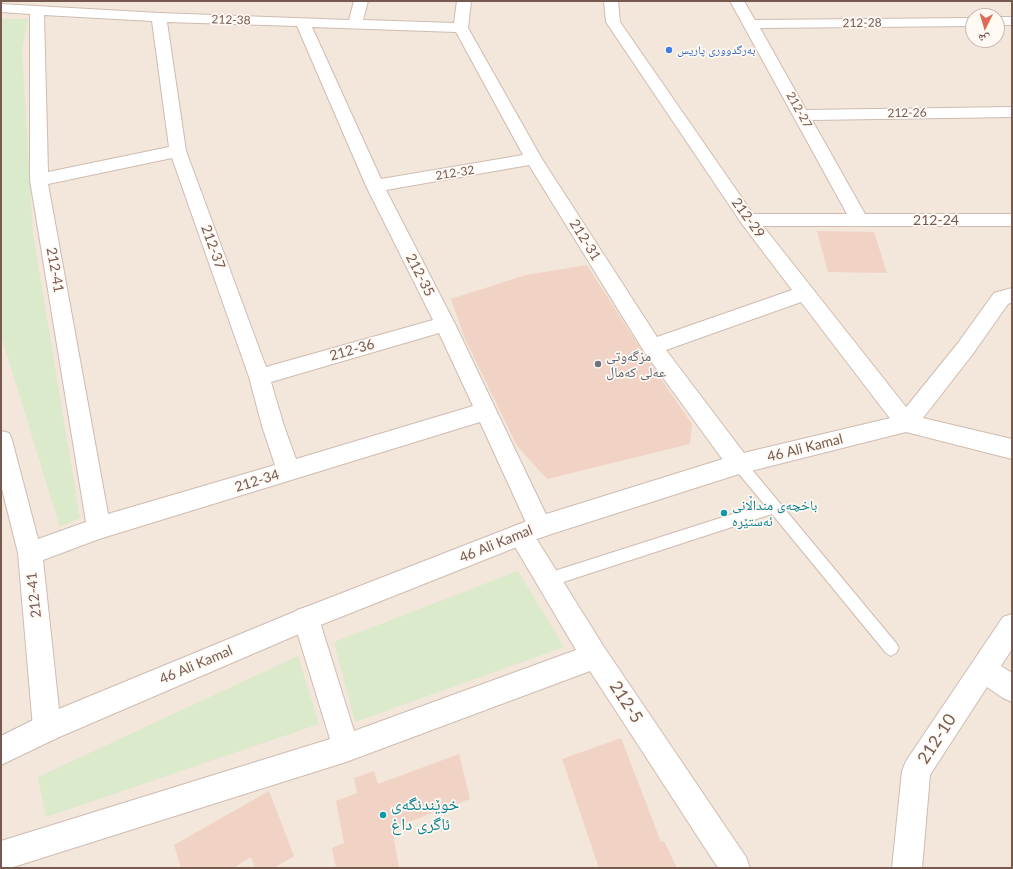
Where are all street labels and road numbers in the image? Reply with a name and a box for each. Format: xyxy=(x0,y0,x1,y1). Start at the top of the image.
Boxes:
street label: 212-38 xyxy=(211,12,251,28)
street label: 212-28 xyxy=(842,15,882,31)
street label: 212-27 xyxy=(783,89,815,131)
street label: 212-26 xyxy=(887,105,927,121)
street label: 212-32 xyxy=(434,163,476,183)
street label: 212-29 xyxy=(728,195,768,241)
street label: 212-24 xyxy=(913,212,959,228)
street label: 212-31 xyxy=(566,216,604,264)
street label: 212-37 xyxy=(197,223,229,271)
street label: 212-41 xyxy=(43,246,67,294)
street label: 212-35 xyxy=(402,251,438,299)
street label: 212-36 xyxy=(328,336,376,364)
street label: 46 Ali Kamal xyxy=(765,430,845,466)
street label: 212-34 xyxy=(233,466,281,496)
street label: 46 Ali Kamal xyxy=(457,522,535,566)
street label: 212-41 xyxy=(23,571,45,619)
street label: 46 Ali Kamal xyxy=(157,642,235,688)
street label: 212-5 xyxy=(605,677,647,727)
street label: 212-10 xyxy=(913,710,961,768)

